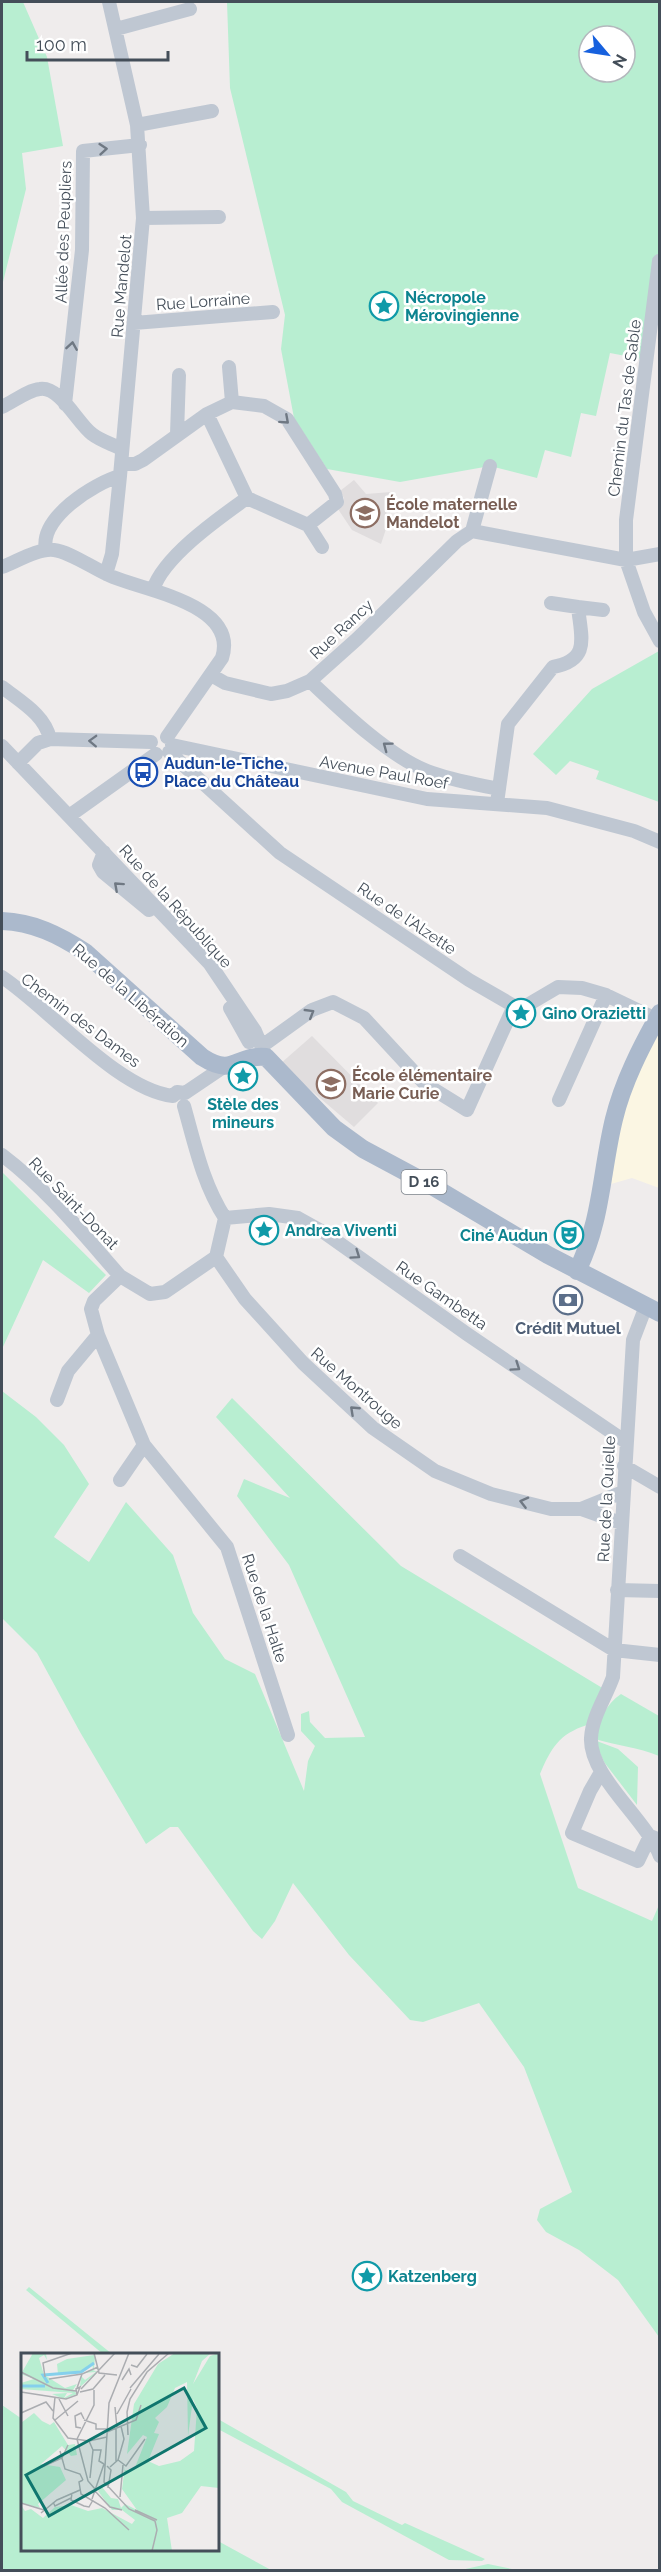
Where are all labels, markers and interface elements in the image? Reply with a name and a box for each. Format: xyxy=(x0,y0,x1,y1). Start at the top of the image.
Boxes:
scale bar xyxy=(27,24,168,62)
north arrow xyxy=(577,24,637,84)
text: 100 m xyxy=(36,34,87,55)
text: N xyxy=(608,51,631,71)
one-way arrow xyxy=(98,143,107,156)
street label: Allée des Peupliers xyxy=(52,160,75,304)
street label: Rue Mandelot xyxy=(108,233,136,339)
place label: Nécropole Mérovingienne xyxy=(405,288,519,325)
street label: Rue Lorraine xyxy=(155,289,251,314)
place icon: Nécropole Mérovingienne xyxy=(368,290,400,322)
street label: Chemin du Tas de Sable xyxy=(604,318,645,498)
one-way arrow xyxy=(65,341,78,351)
one-way arrow xyxy=(279,413,289,424)
place label: École maternelle Mandelot xyxy=(386,494,518,532)
school or university icon: École maternelle Mandelot xyxy=(349,497,381,529)
street label: Rue Rancy xyxy=(306,595,377,663)
one-way arrow xyxy=(88,734,97,747)
one-way arrow xyxy=(383,742,394,753)
street label: Avenue Paul Roef xyxy=(318,752,451,793)
place label: Audun-le-Tiche, Place du Château xyxy=(164,754,299,791)
bus stop icon: Audun-le-Tiche, Place du Château xyxy=(127,756,159,788)
street label: Rue de la République xyxy=(115,841,236,972)
street label: Rue de l'Alzette xyxy=(354,878,460,958)
one-way arrow xyxy=(115,882,125,893)
street label: Rue de la Libération xyxy=(69,940,193,1051)
street label: Chemin des Dames xyxy=(17,969,144,1072)
place icon: Gino Orazietti xyxy=(505,997,537,1029)
place label: Gino Orazietti xyxy=(542,1004,646,1023)
one-way arrow xyxy=(304,1009,314,1020)
place icon: Stèle des mineurs xyxy=(227,1060,259,1092)
place label: École élémentaire Marie Curie xyxy=(352,1065,492,1103)
school or university icon: École élémentaire Marie Curie xyxy=(315,1068,347,1100)
place label: Stèle des mineurs xyxy=(207,1095,279,1132)
street label: Rue Saint-Donat xyxy=(25,1153,123,1254)
road number: D 16 xyxy=(402,1170,446,1194)
place icon: Andrea Viventi xyxy=(248,1214,280,1246)
theatre icon: Ciné Audun xyxy=(553,1219,585,1251)
place label: Andrea Viventi xyxy=(285,1221,397,1240)
place label: Ciné Audun xyxy=(460,1226,548,1245)
one-way arrow xyxy=(350,1248,361,1259)
street label: Rue Gambetta xyxy=(393,1257,491,1334)
bank icon: Crédit Mutuel xyxy=(552,1284,584,1316)
place label: Crédit Mutuel xyxy=(515,1319,622,1338)
street label: Rue Montrouge xyxy=(307,1343,406,1433)
one-way arrow xyxy=(510,1359,521,1370)
one-way arrow xyxy=(351,1407,362,1418)
street label: Rue de la Quielle xyxy=(594,1435,619,1563)
one-way arrow xyxy=(519,1497,529,1509)
street label: Rue de la Halte xyxy=(238,1551,291,1665)
place icon: Katzenberg xyxy=(351,2260,383,2292)
place label: Katzenberg xyxy=(388,2267,477,2286)
inset map xyxy=(21,2353,219,2551)

